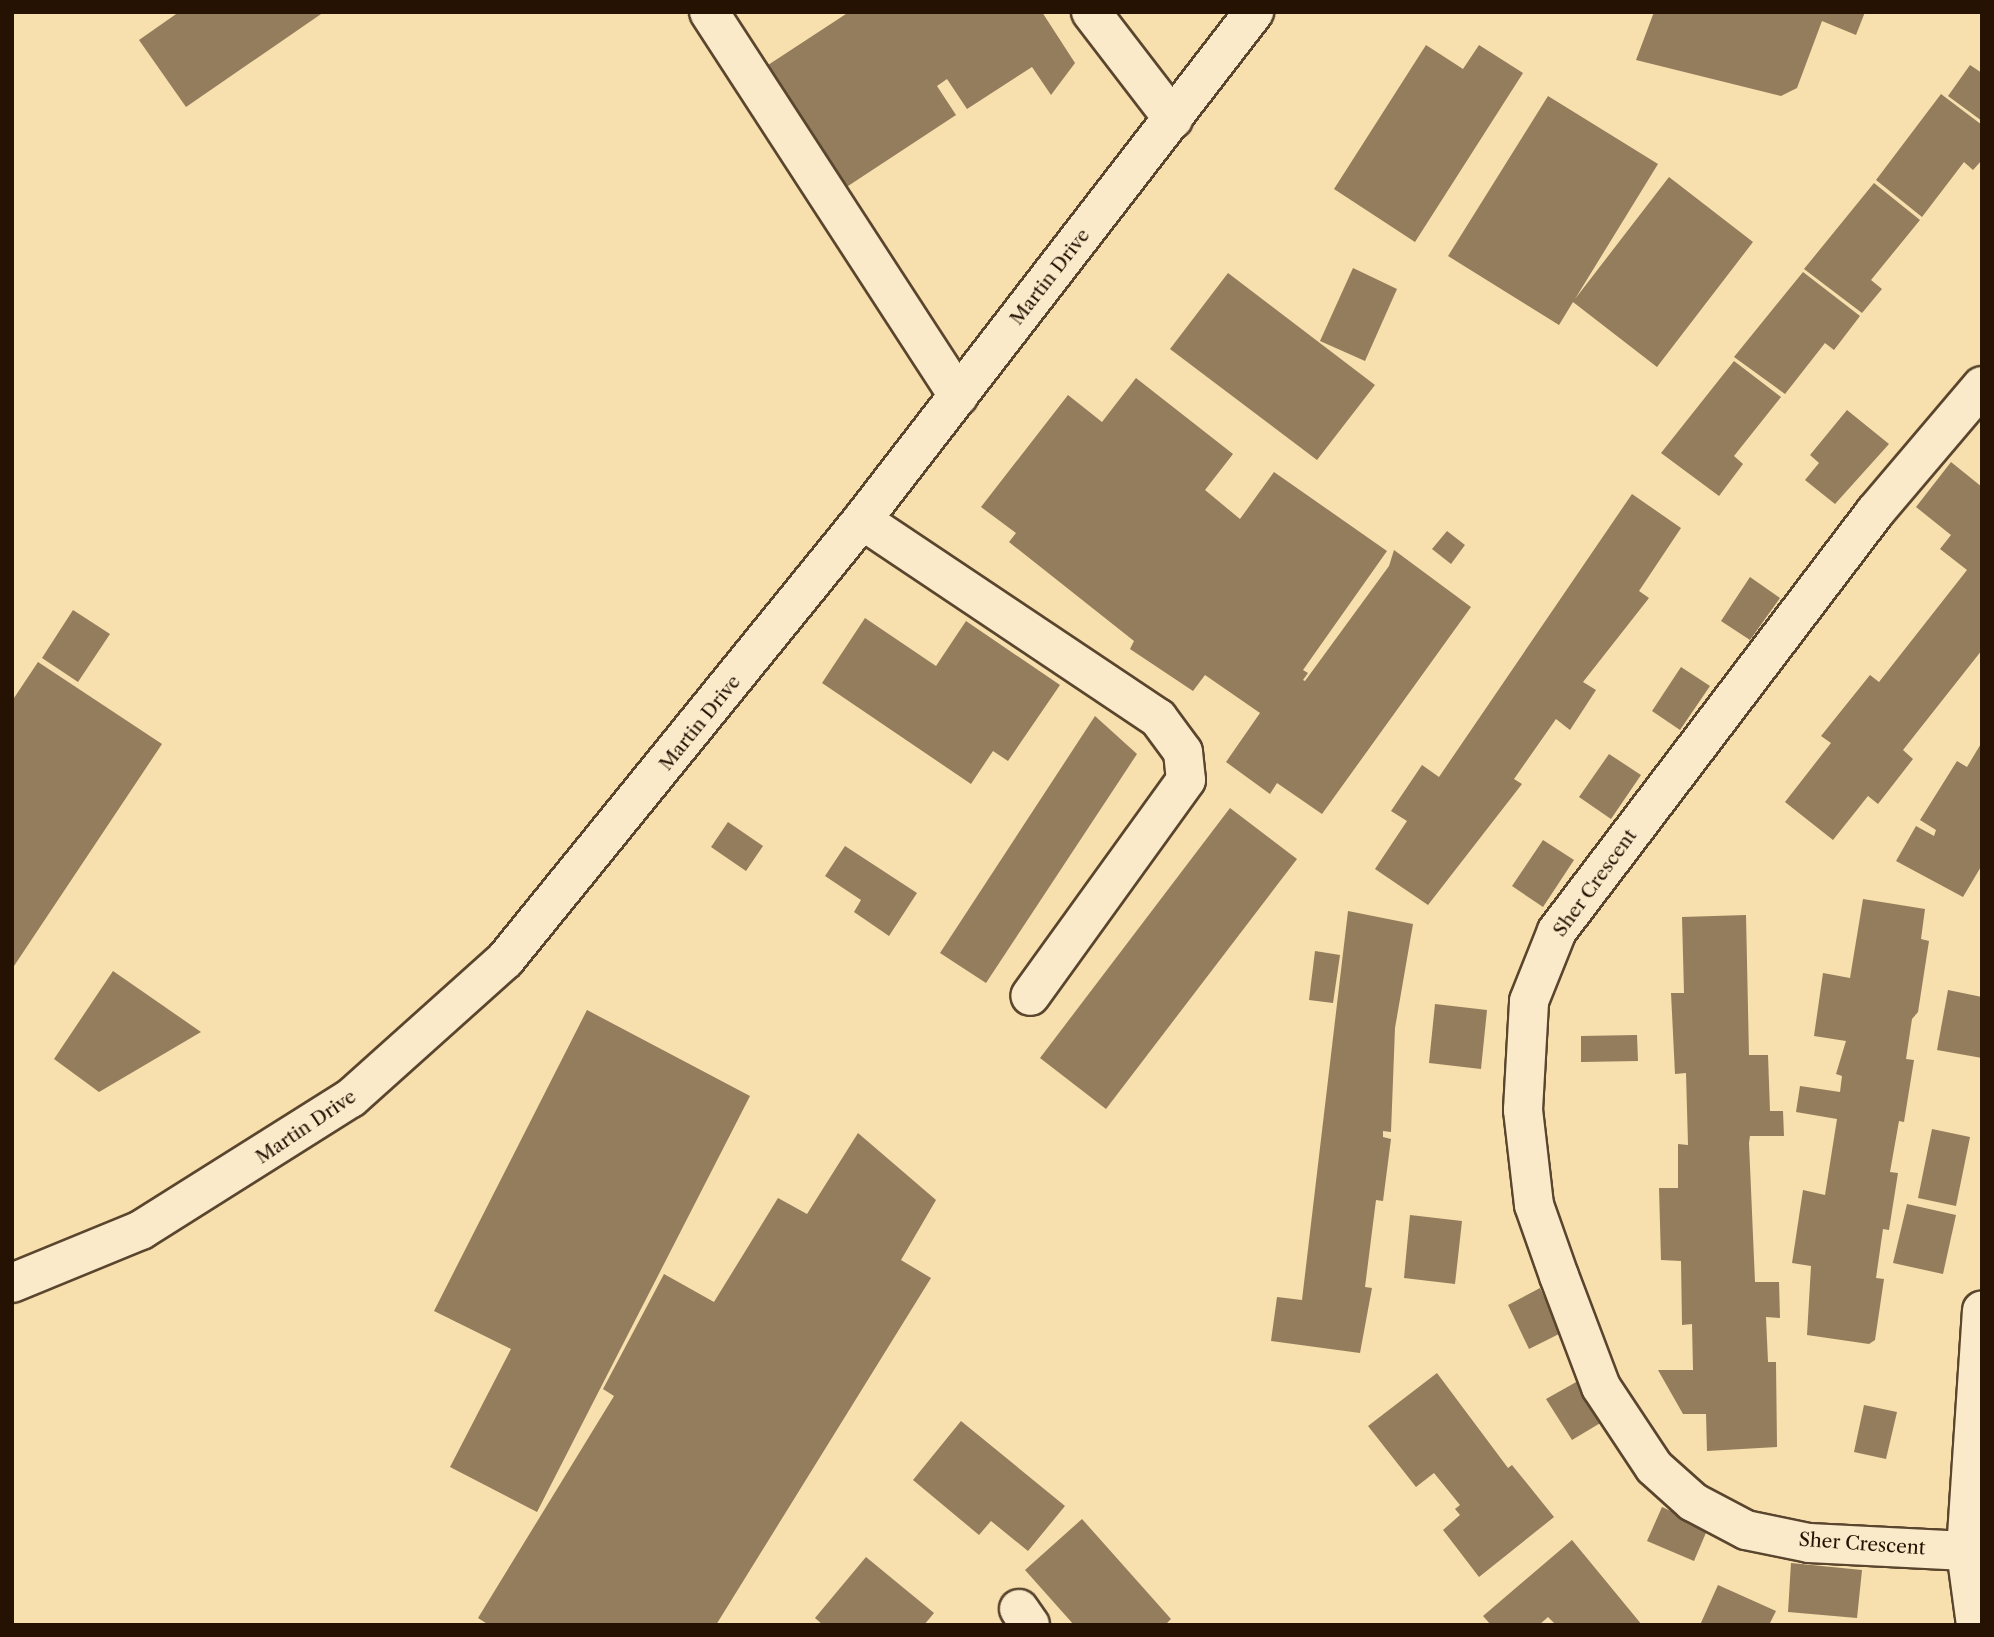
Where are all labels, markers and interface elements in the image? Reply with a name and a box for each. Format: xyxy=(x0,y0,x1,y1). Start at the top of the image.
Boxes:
street label: Martin Drive xyxy=(1005,224,1095,330)
street label: Martin Drive xyxy=(655,671,745,775)
street label: Sher Crescent xyxy=(1548,825,1642,941)
street label: Martin Drive xyxy=(252,1085,360,1169)
street label: Sher Crescent xyxy=(1798,1528,1926,1560)

